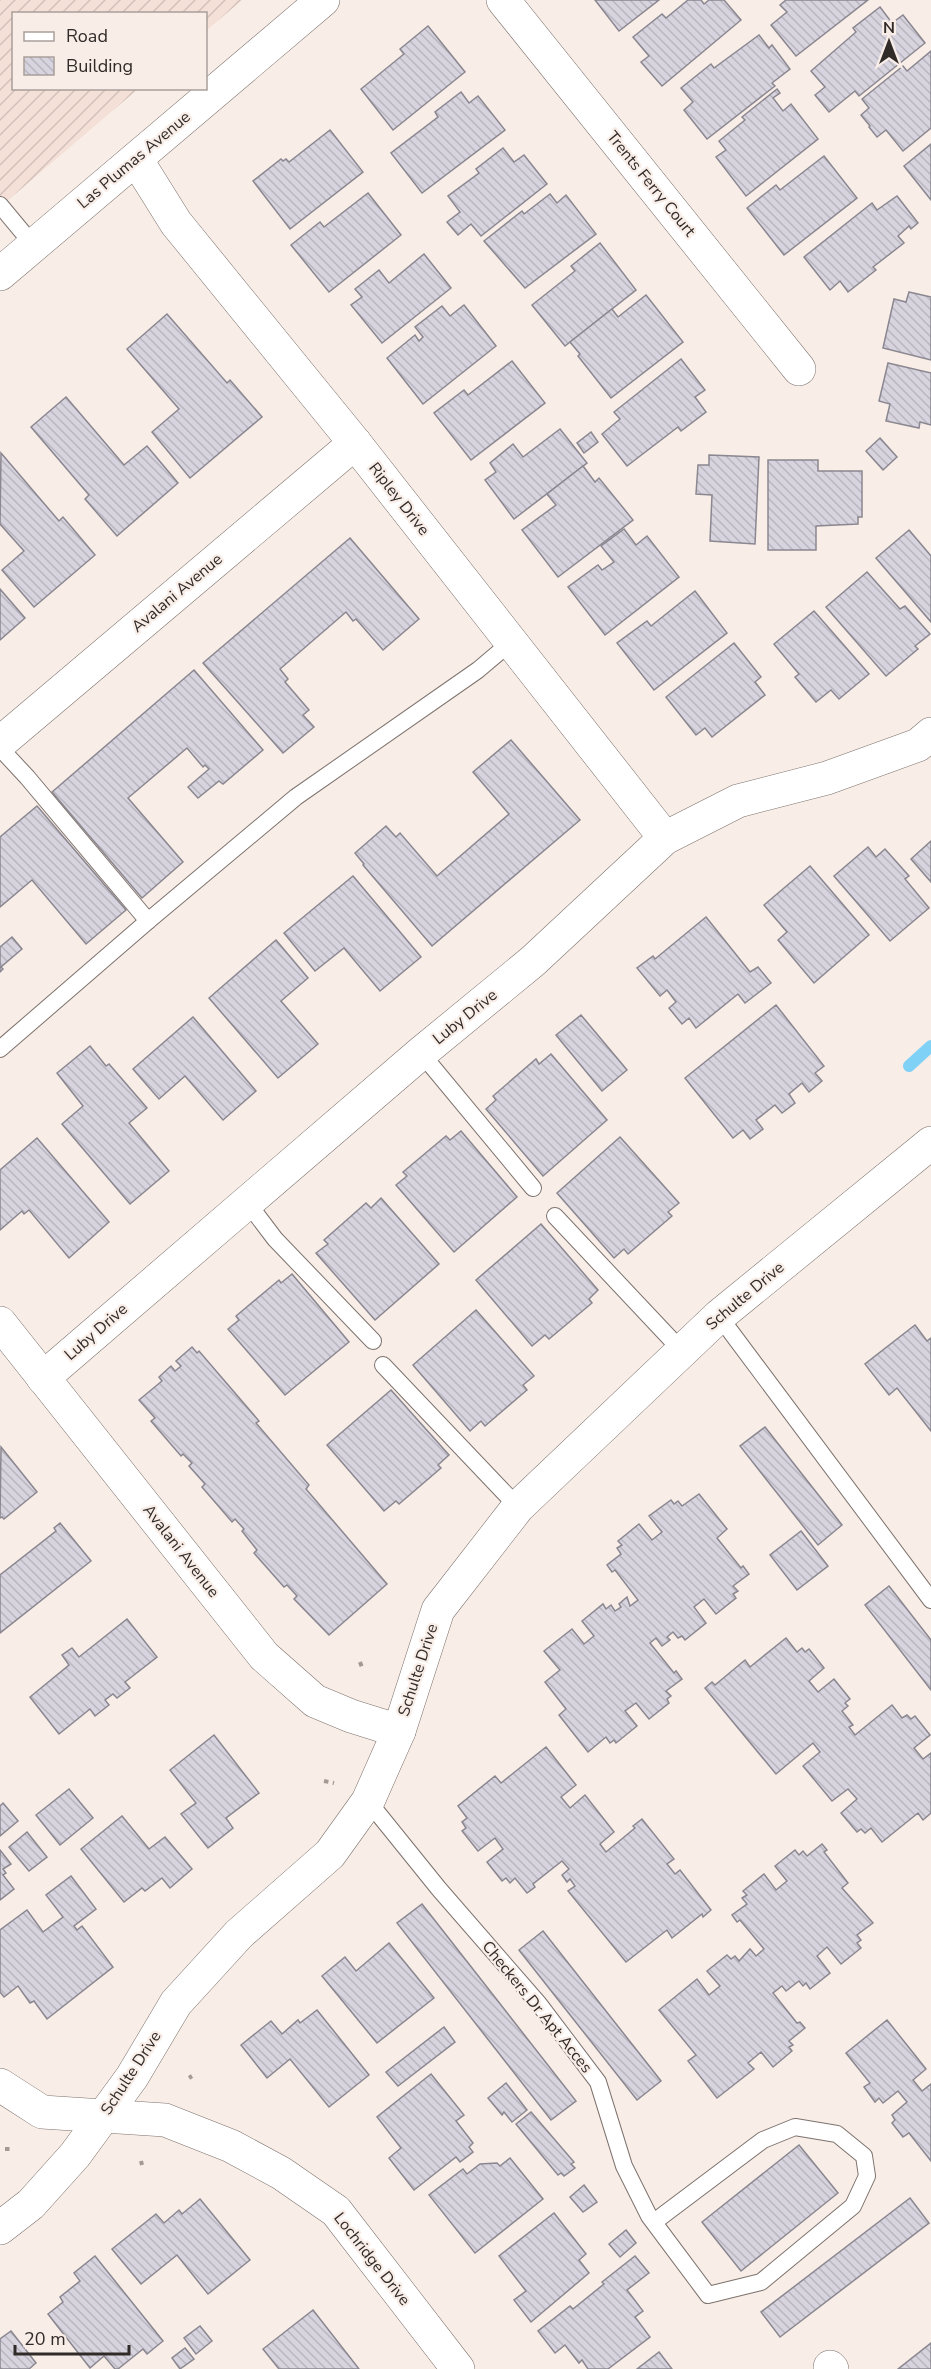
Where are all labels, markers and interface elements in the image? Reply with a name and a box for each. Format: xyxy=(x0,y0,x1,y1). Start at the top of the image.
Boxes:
legend xyxy=(12,12,207,90)
north arrow xyxy=(859,12,919,72)
text: N xyxy=(883,17,895,39)
text: Road xyxy=(66,24,108,48)
text: Building xyxy=(66,54,133,78)
street label: Las Plumas Avenue xyxy=(73,106,195,214)
street label: Trents Ferry Court xyxy=(602,127,701,242)
street label: Ripley Drive xyxy=(364,458,434,540)
street label: Avalani Avenue xyxy=(127,548,227,638)
street label: Luby Drive xyxy=(428,984,502,1050)
street label: Schulte Drive xyxy=(701,1257,789,1335)
street label: Luby Drive xyxy=(60,1298,132,1366)
street label: Avalani Avenue xyxy=(138,1500,224,1602)
street label: Schulte Drive xyxy=(393,1621,443,1719)
street label: Checkers Dr Apt Acces xyxy=(477,1936,597,2078)
street label: Schulte Drive xyxy=(96,2027,166,2119)
street label: Lochridge Drive xyxy=(329,2208,415,2310)
scale bar xyxy=(15,2318,129,2356)
text: 20 m xyxy=(24,2327,66,2351)

